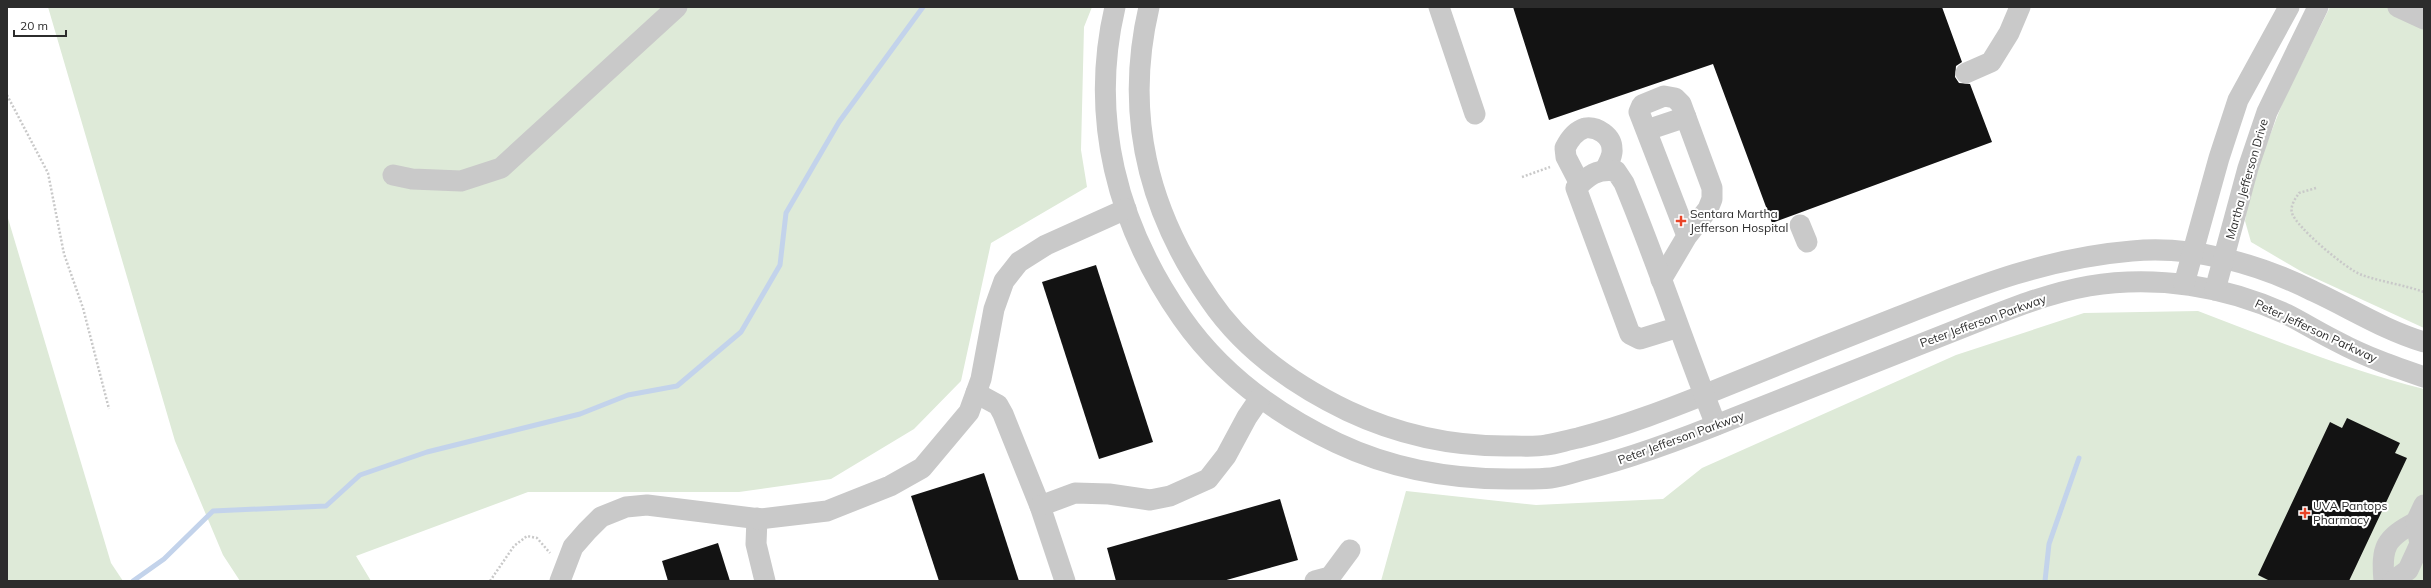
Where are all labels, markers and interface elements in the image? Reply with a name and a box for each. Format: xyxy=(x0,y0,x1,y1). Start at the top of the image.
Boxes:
scale bar xyxy=(14,12,66,38)
text: 20 m xyxy=(20,18,48,33)
street label: Martha Jefferson Drive xyxy=(2222,117,2271,241)
place label: Sentara Martha Jefferson Hospital xyxy=(1690,206,1788,235)
marker: Sentara Martha Jefferson Hospital xyxy=(1675,215,1687,227)
street label: Peter Jefferson Parkway xyxy=(1918,291,2049,350)
street label: Peter Jefferson Parkway xyxy=(2253,296,2380,366)
street label: Peter Jefferson Parkway xyxy=(1616,408,1747,467)
place label: UVA Pantops Pharmacy xyxy=(2313,498,2387,527)
marker: UVA Pantops Pharmacy xyxy=(2300,508,2310,518)

